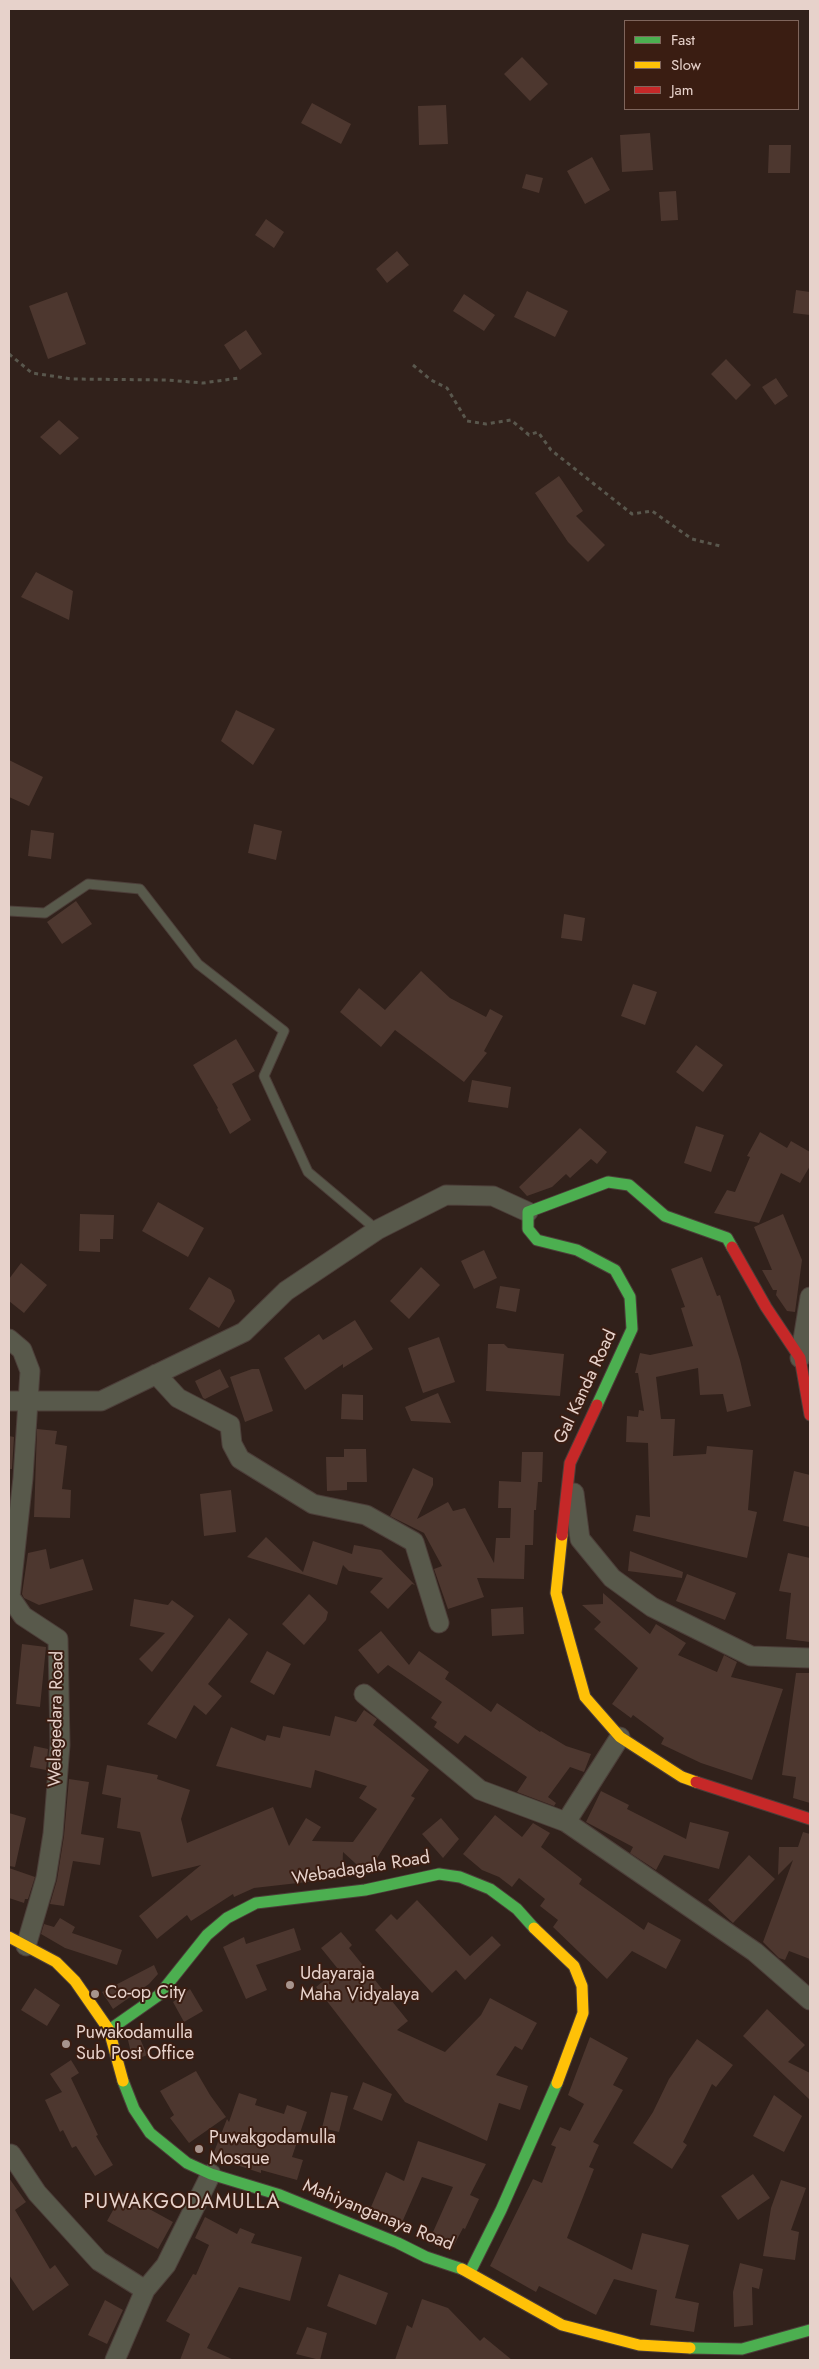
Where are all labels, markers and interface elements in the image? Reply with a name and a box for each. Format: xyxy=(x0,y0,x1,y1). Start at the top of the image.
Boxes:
legend xyxy=(624,20,799,110)
text: Fast xyxy=(671,29,695,51)
text: Slow xyxy=(671,54,701,76)
text: Jam xyxy=(671,79,694,101)
street label: Gal Kanda Road xyxy=(550,1326,622,1448)
street label: Welagedara Road xyxy=(45,1651,69,1787)
street label: Webadagala Road xyxy=(290,1847,432,1891)
place label: Udayaraja Maha Vidyalaya xyxy=(300,1964,419,2006)
marker: Udayaraja Maha Vidyalaya xyxy=(284,1979,296,1991)
place label: Co-op City xyxy=(105,1983,186,2005)
marker: Co-op City xyxy=(89,1988,101,2000)
place label: Puwakodamulla Sub Post Office xyxy=(76,2023,194,2066)
marker: Puwakodamulla Sub Post Office xyxy=(60,2038,72,2050)
place label: Puwakgodamulla Mosque xyxy=(209,2128,336,2170)
marker: Puwakgodamulla Mosque xyxy=(193,2143,205,2155)
street label: Mahiyanganaya Road xyxy=(299,2176,457,2256)
district label: PUWAKGODAMULLA xyxy=(82,2191,282,2215)

